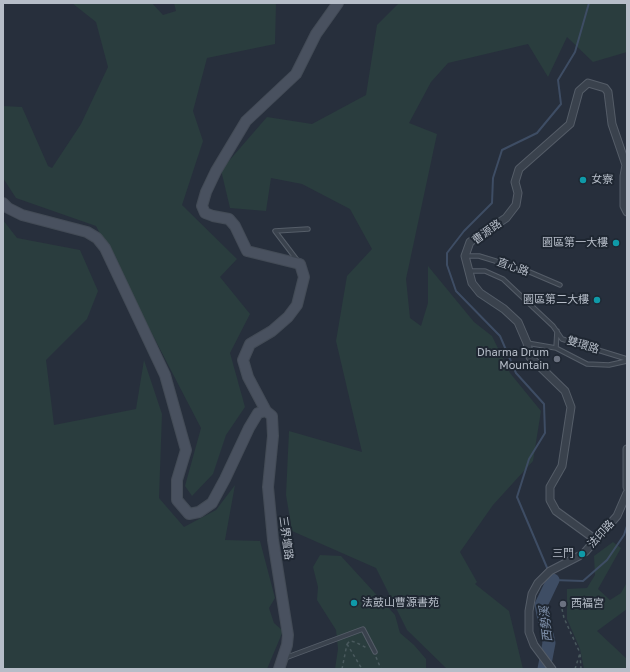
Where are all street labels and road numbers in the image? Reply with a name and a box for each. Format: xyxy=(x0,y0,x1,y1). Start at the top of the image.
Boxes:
street label: 曹源路 xyxy=(470,217,504,247)
street label: 直心路 xyxy=(495,255,531,279)
street label: 雙環路 xyxy=(565,334,601,356)
street label: 三界壇路 xyxy=(276,515,296,561)
street label: 法印路 xyxy=(585,517,617,551)

